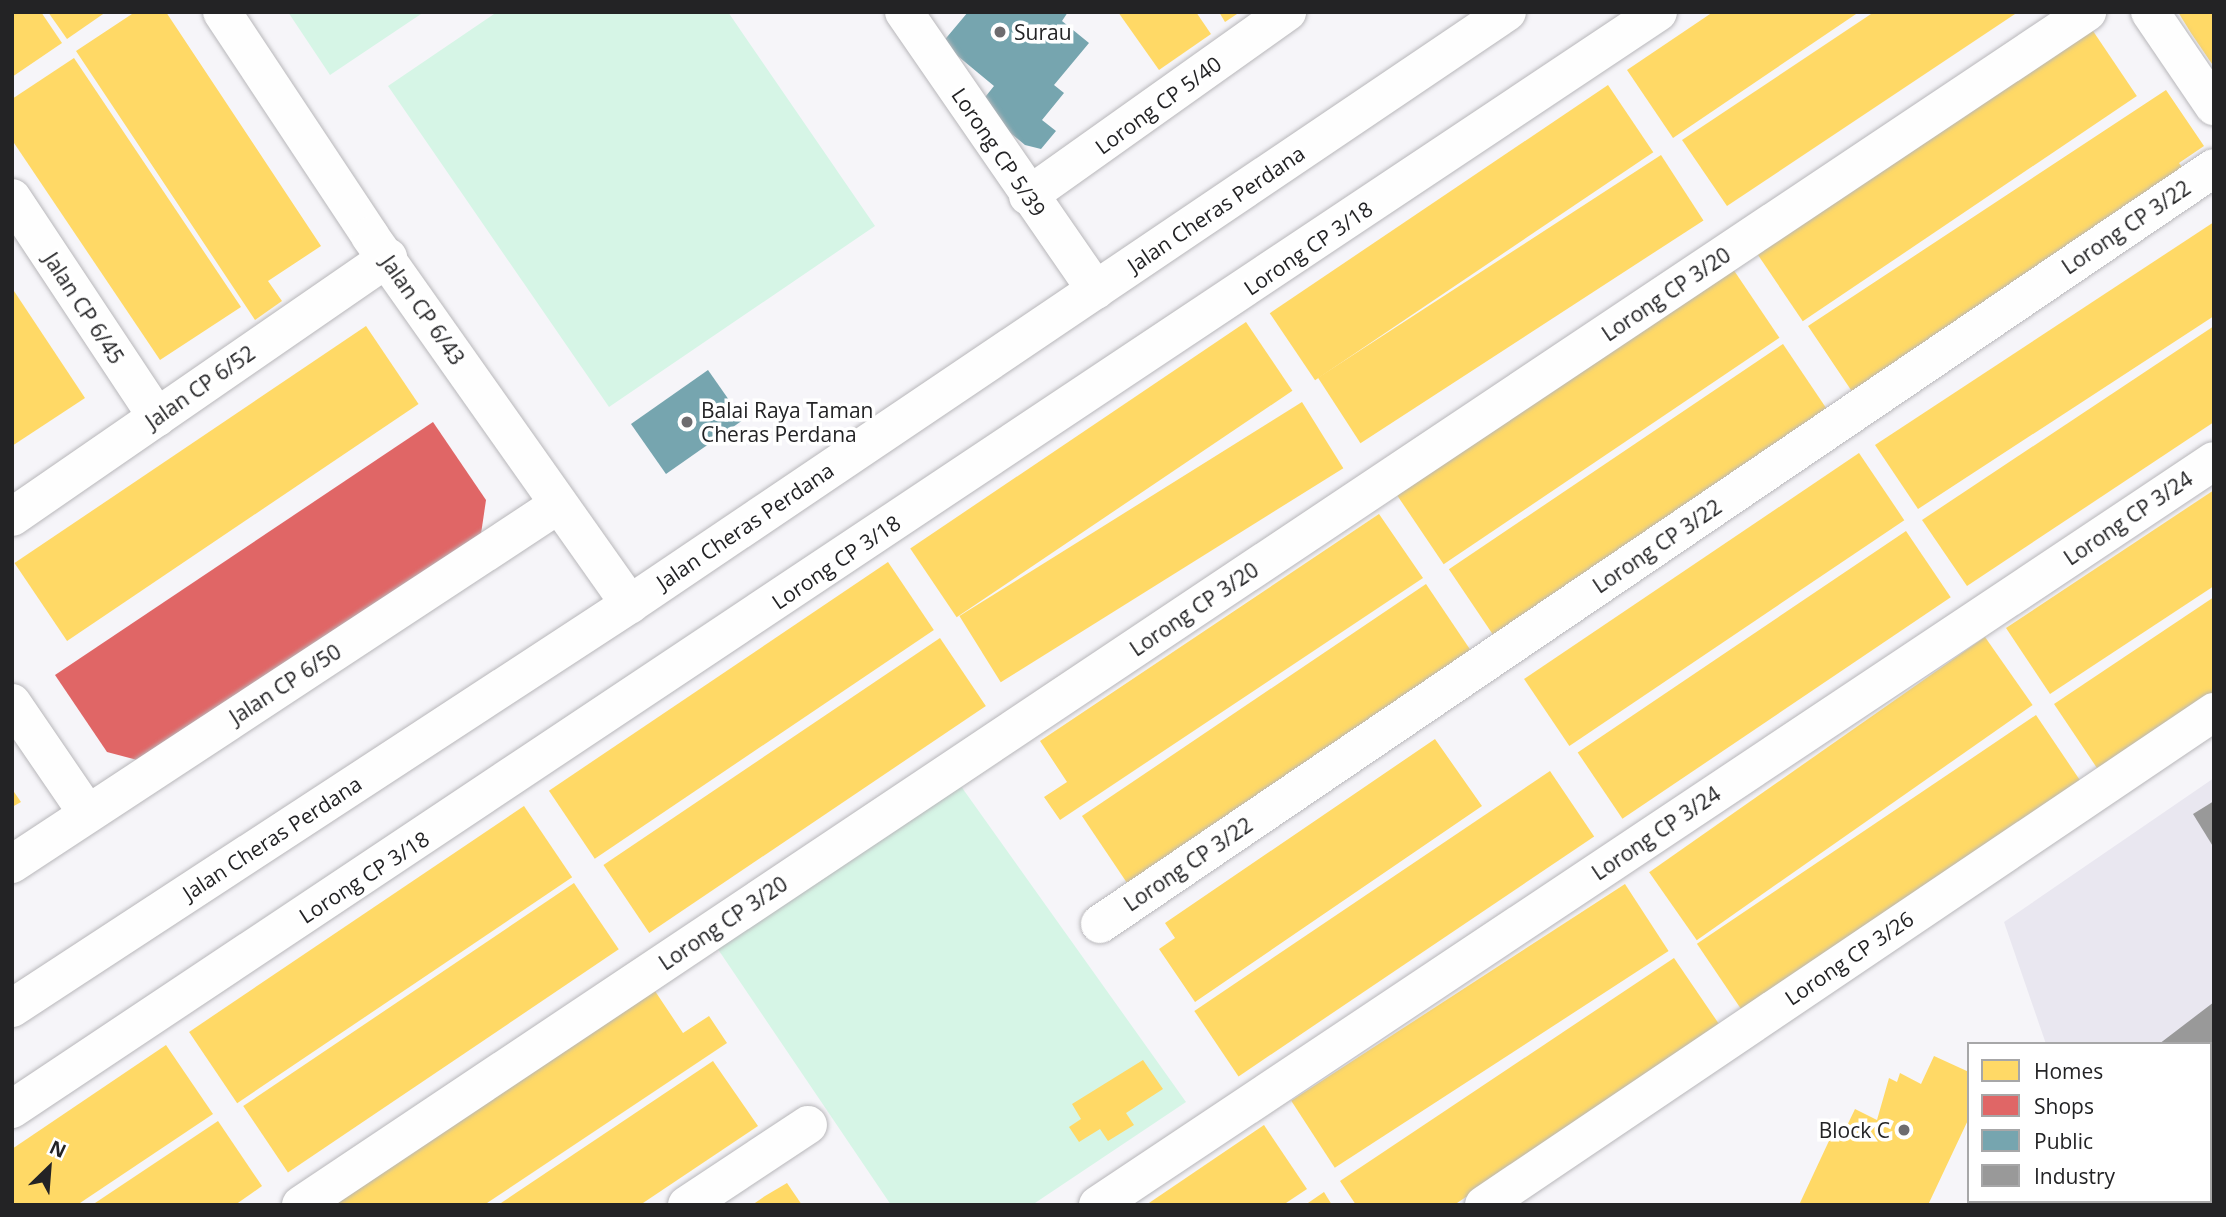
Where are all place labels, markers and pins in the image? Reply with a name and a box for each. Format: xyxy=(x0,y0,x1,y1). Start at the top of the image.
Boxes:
place label: Surau xyxy=(1014,19,1072,45)
marker: Surau xyxy=(992,24,1008,40)
place label: Balai Raya Taman Cheras Perdana xyxy=(701,397,873,447)
marker: Balai Raya Taman Cheras Perdana xyxy=(679,414,695,430)
place label: Block C xyxy=(1819,1117,1890,1143)
marker: Block C xyxy=(1896,1122,1912,1138)

